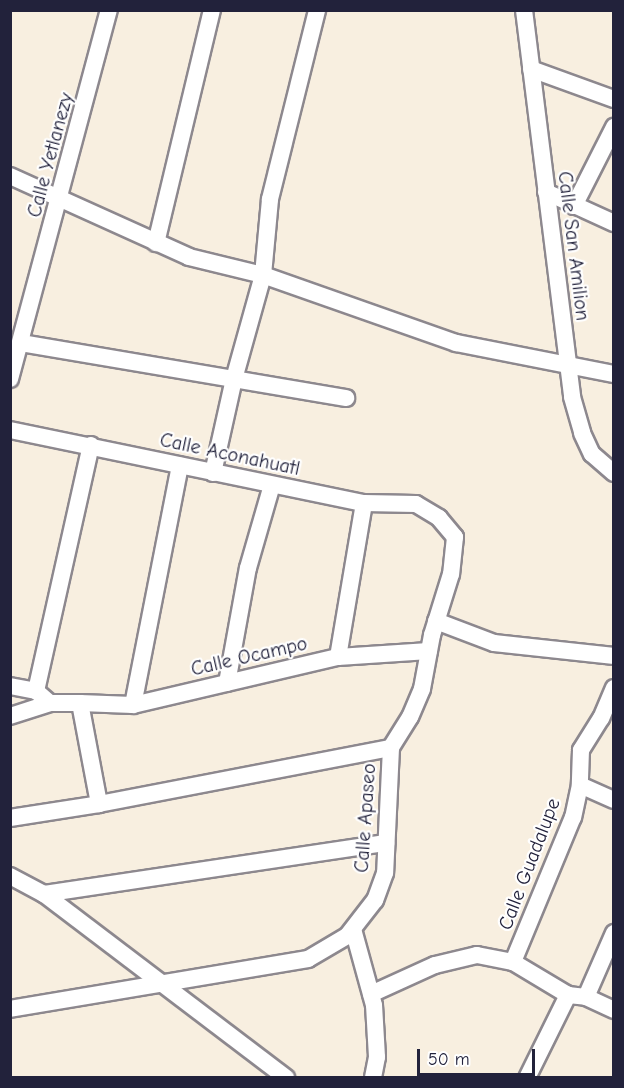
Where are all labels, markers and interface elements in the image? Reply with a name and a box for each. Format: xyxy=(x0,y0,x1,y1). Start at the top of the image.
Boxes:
street label: Calle Yetlanezy xyxy=(22,90,78,220)
street label: Calle San Amilion xyxy=(553,170,595,322)
street label: Calle Aconahuatl xyxy=(158,427,302,481)
street label: Calle Ocampo xyxy=(189,631,309,681)
street label: Calle Apaseo xyxy=(349,763,381,873)
street label: Calle Guadalupe xyxy=(493,795,565,933)
scale bar xyxy=(420,1037,538,1075)
text: 50 m xyxy=(428,1049,470,1070)

